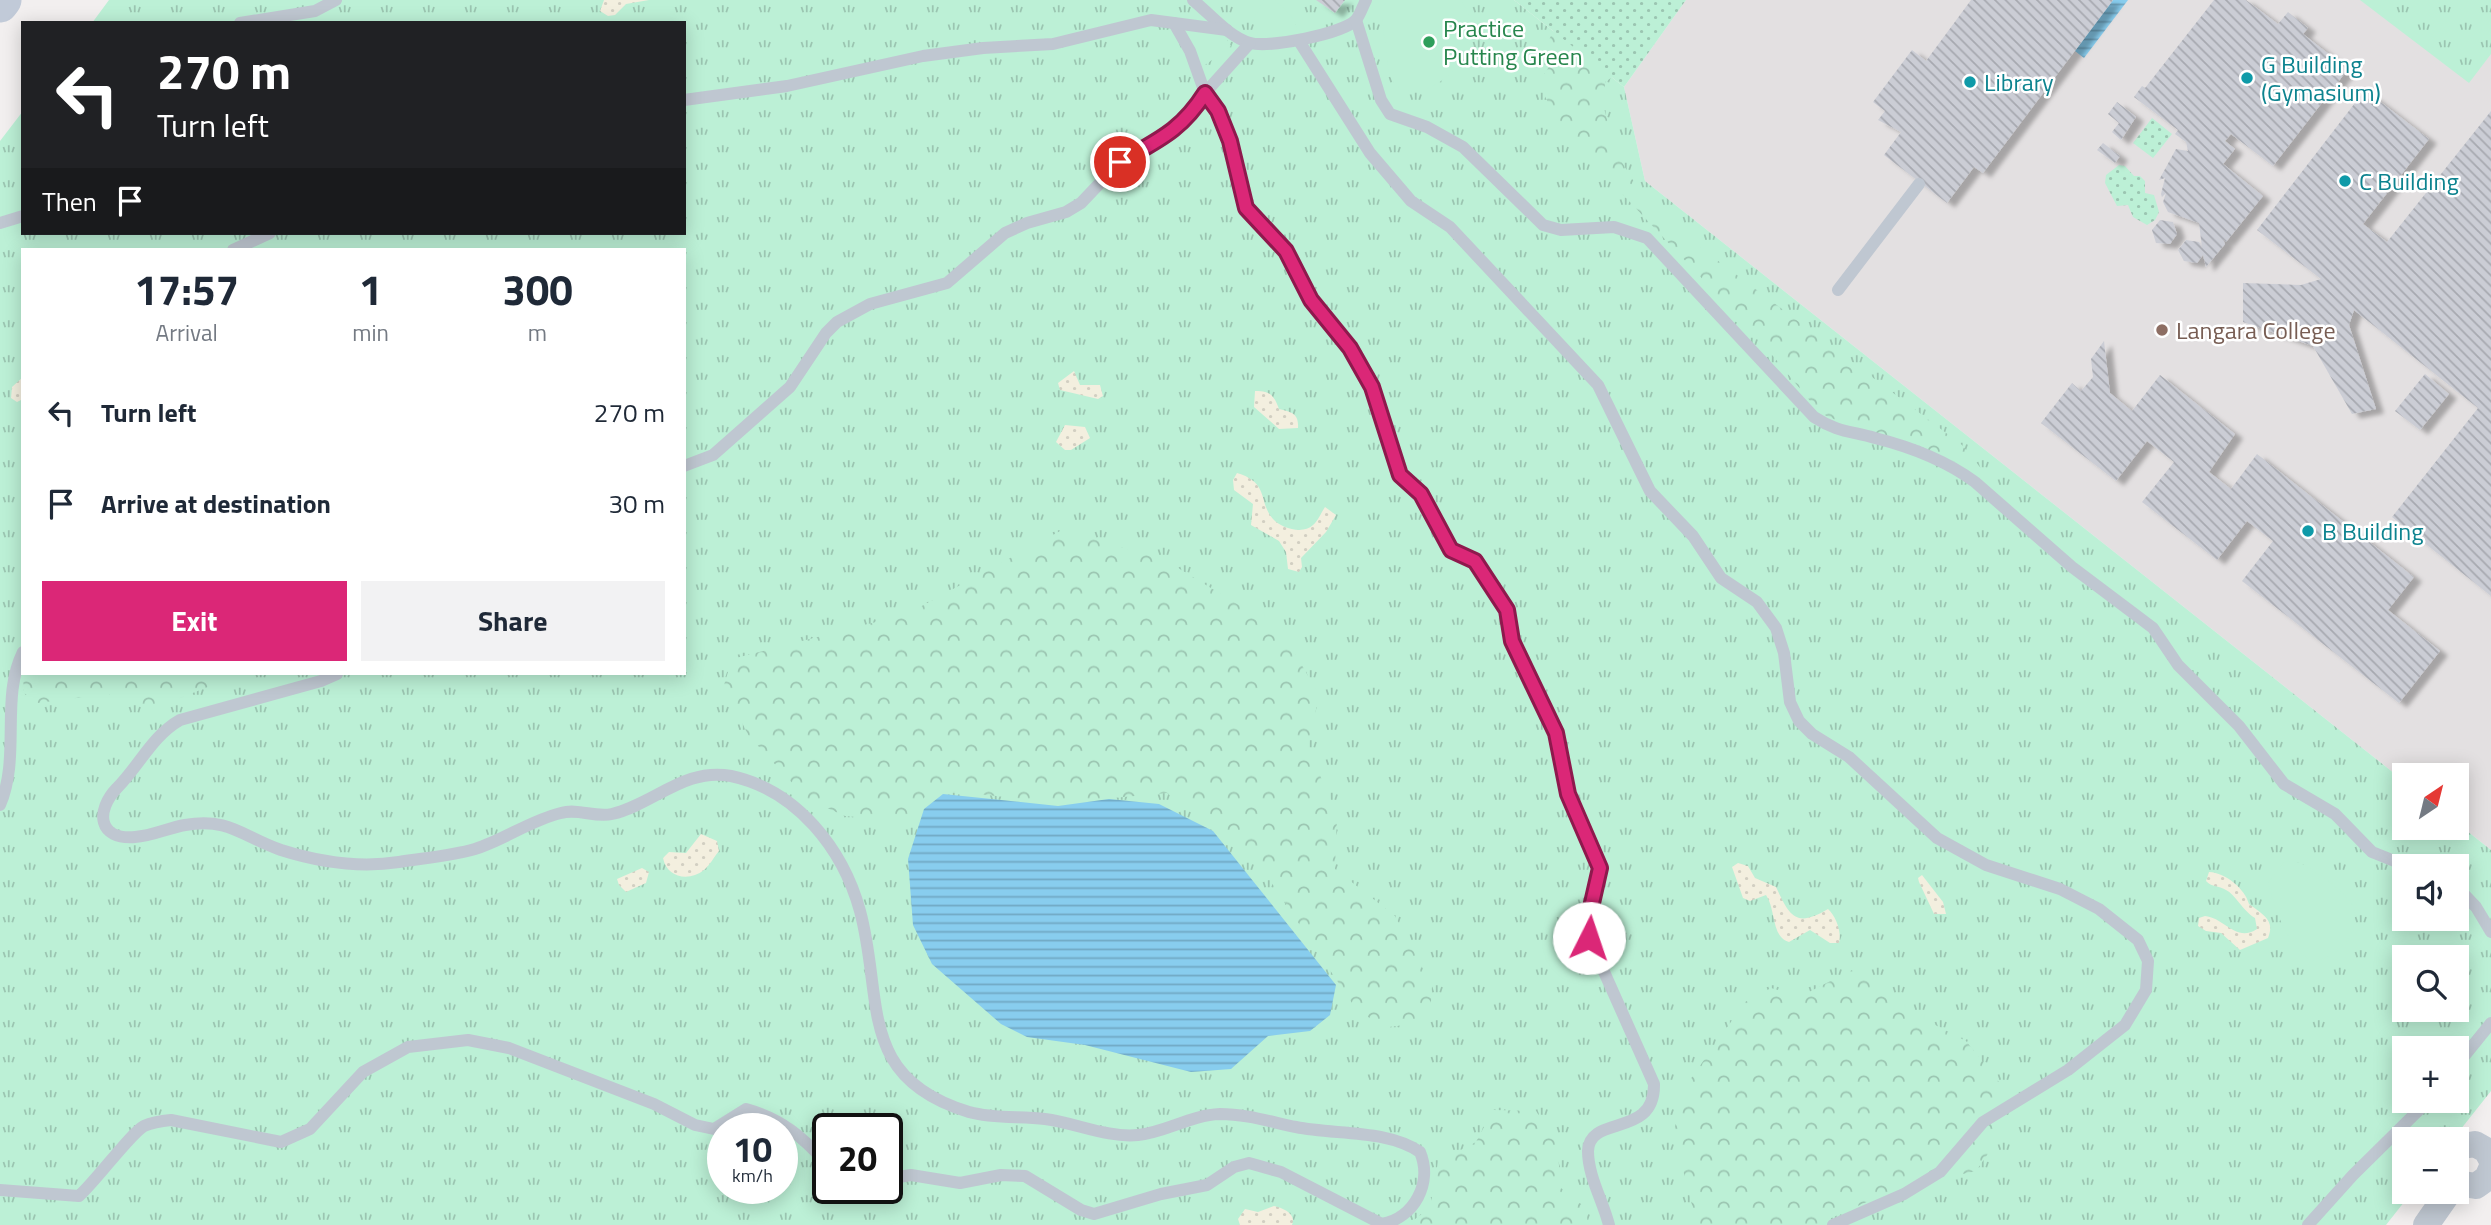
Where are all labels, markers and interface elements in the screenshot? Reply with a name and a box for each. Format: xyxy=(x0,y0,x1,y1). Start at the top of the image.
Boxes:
place label: Practice Putting Green xyxy=(1443,10,1583,74)
text: 270 m xyxy=(157,33,291,108)
marker: Practice Putting Green xyxy=(1421,34,1437,50)
place label: G Building (Gymasium) xyxy=(2261,46,2381,110)
icon: left xyxy=(42,49,133,140)
place label: Library xyxy=(1984,64,2054,100)
marker: G Building (Gymasium) xyxy=(2239,70,2255,86)
marker: Library xyxy=(1962,74,1978,90)
text: Turn left xyxy=(157,101,269,149)
pin xyxy=(1090,132,1150,192)
icon: arrive xyxy=(1101,143,1139,181)
place label: C Building xyxy=(2359,163,2459,199)
marker: C Building xyxy=(2337,173,2353,189)
text: Then xyxy=(42,182,97,221)
icon: arrive xyxy=(111,182,149,220)
text: 17:57 xyxy=(134,257,239,321)
text: 1 xyxy=(359,257,382,321)
text: 300 xyxy=(502,257,573,321)
place label: Langara College xyxy=(2176,312,2336,348)
text: Arrival xyxy=(155,315,218,350)
text: min xyxy=(352,315,389,350)
text: m xyxy=(528,315,547,350)
marker: Langara College xyxy=(2154,322,2170,338)
text: Turn left xyxy=(101,393,196,432)
text: 270 m xyxy=(594,393,665,432)
icon: left xyxy=(42,394,80,432)
text: Arrive at destination xyxy=(101,484,331,523)
text: 30 m xyxy=(608,484,665,523)
icon: arrive xyxy=(42,485,80,523)
place label: B Building xyxy=(2322,513,2424,549)
marker: B Building xyxy=(2300,523,2316,539)
button: Exit xyxy=(42,581,347,661)
button: Share xyxy=(361,581,665,661)
north arrow xyxy=(2392,763,2469,840)
map controls xyxy=(2392,763,2469,1204)
button: sound xyxy=(2392,854,2469,931)
position arrow xyxy=(1552,901,1626,975)
button: search xyxy=(2392,945,2469,1022)
button: + xyxy=(2392,1036,2469,1113)
speed limit sign: 20 xyxy=(812,1113,903,1204)
text: 10 xyxy=(733,1122,772,1176)
button: − xyxy=(2392,1127,2469,1204)
text: km/h xyxy=(732,1162,773,1189)

